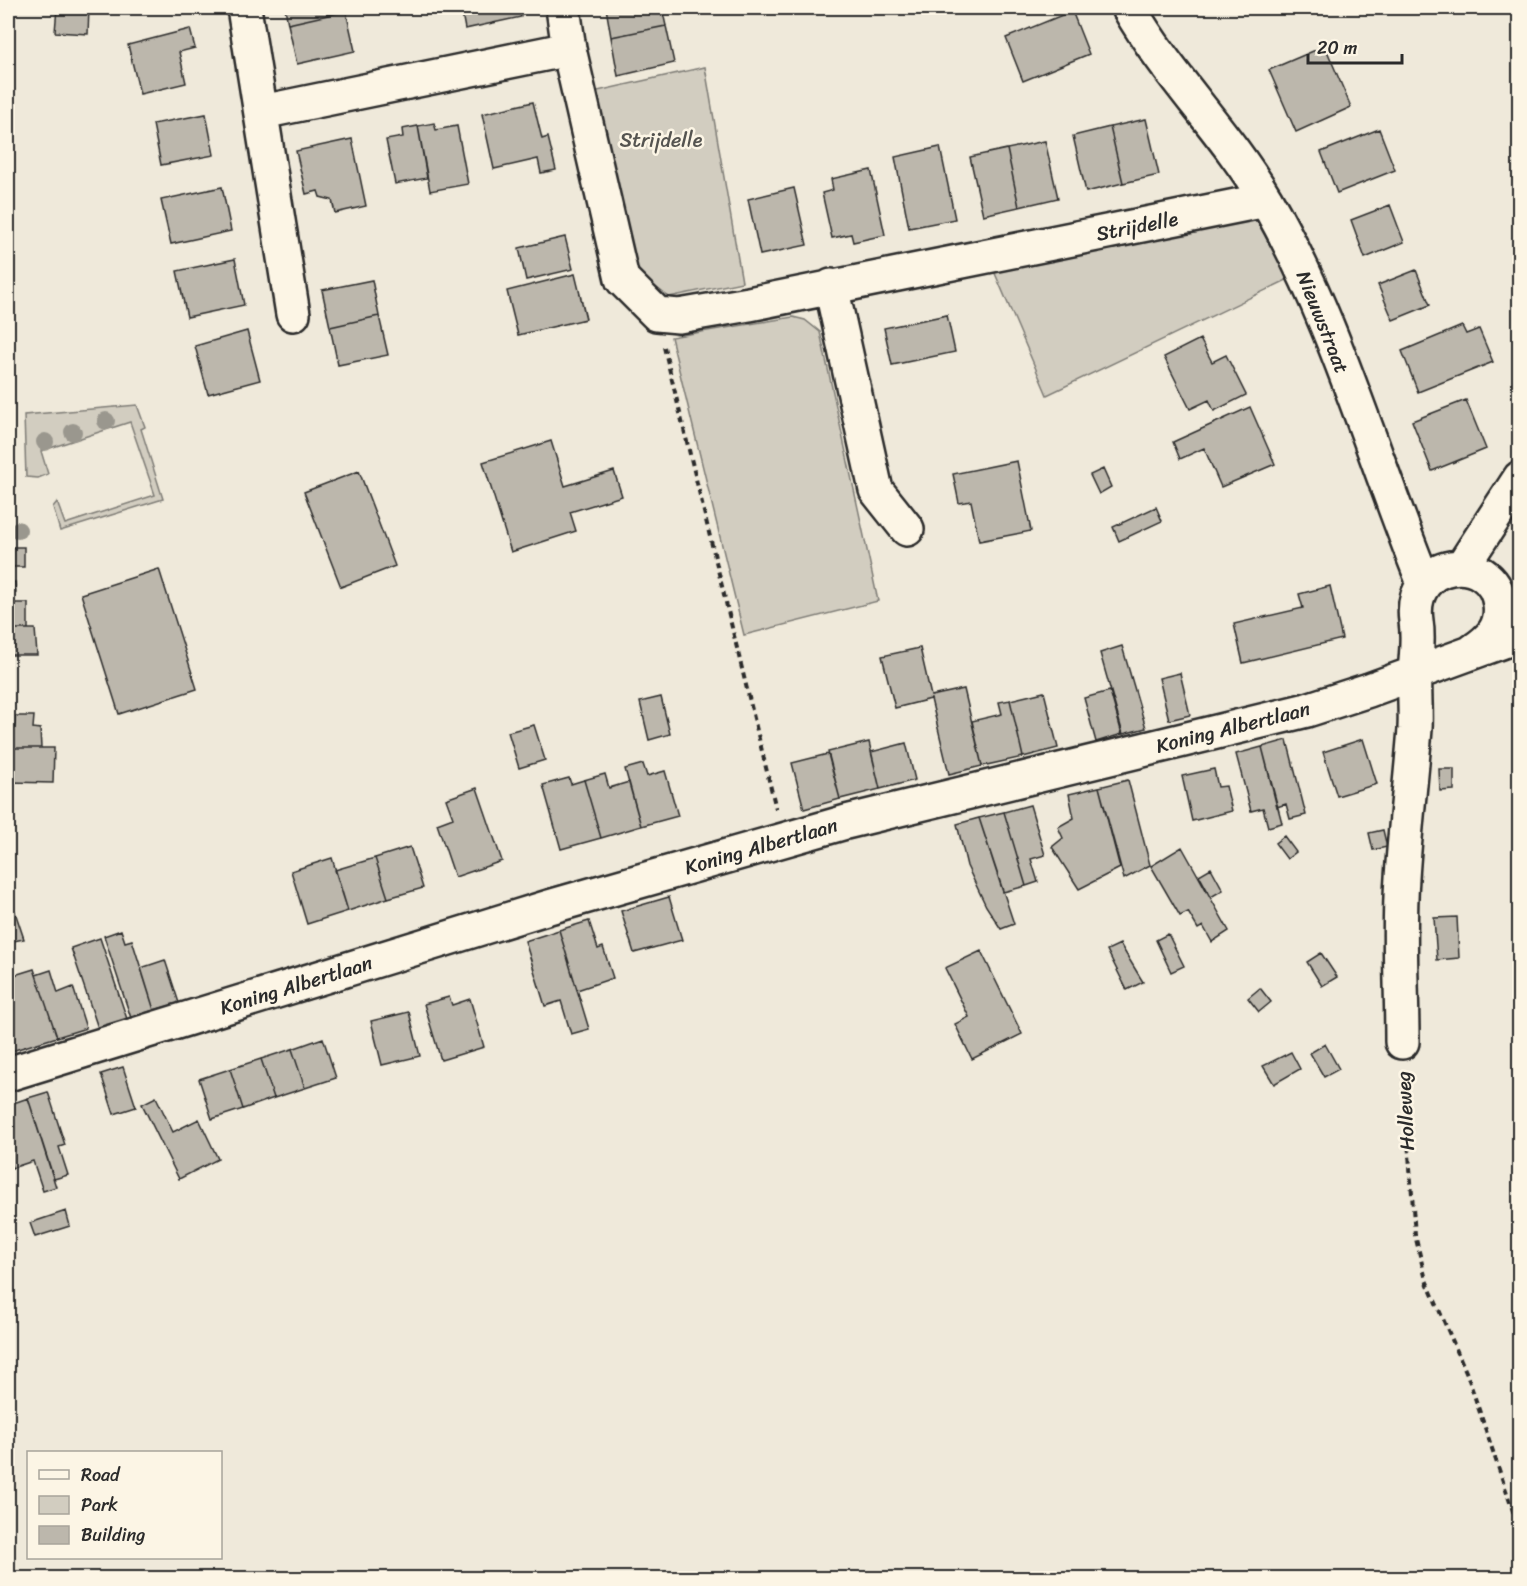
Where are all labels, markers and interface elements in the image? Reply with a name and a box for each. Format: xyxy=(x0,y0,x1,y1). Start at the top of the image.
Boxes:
scale bar xyxy=(1308,27,1402,65)
text: 20 m xyxy=(1317,32,1357,64)
park label: Strijdelle xyxy=(620,123,703,158)
street label: Strijdelle xyxy=(1093,201,1181,252)
street label: Nieuwstraat xyxy=(1286,265,1359,379)
street label: Koning Albertlaan xyxy=(1152,691,1314,764)
street label: Koning Albertlaan xyxy=(680,808,842,885)
street label: Koning Albertlaan xyxy=(215,946,377,1025)
street label: Holleweg xyxy=(1386,1070,1425,1152)
legend xyxy=(27,1451,222,1559)
text: Road xyxy=(81,1459,121,1491)
text: Park xyxy=(81,1489,118,1521)
text: Building xyxy=(81,1519,145,1551)

